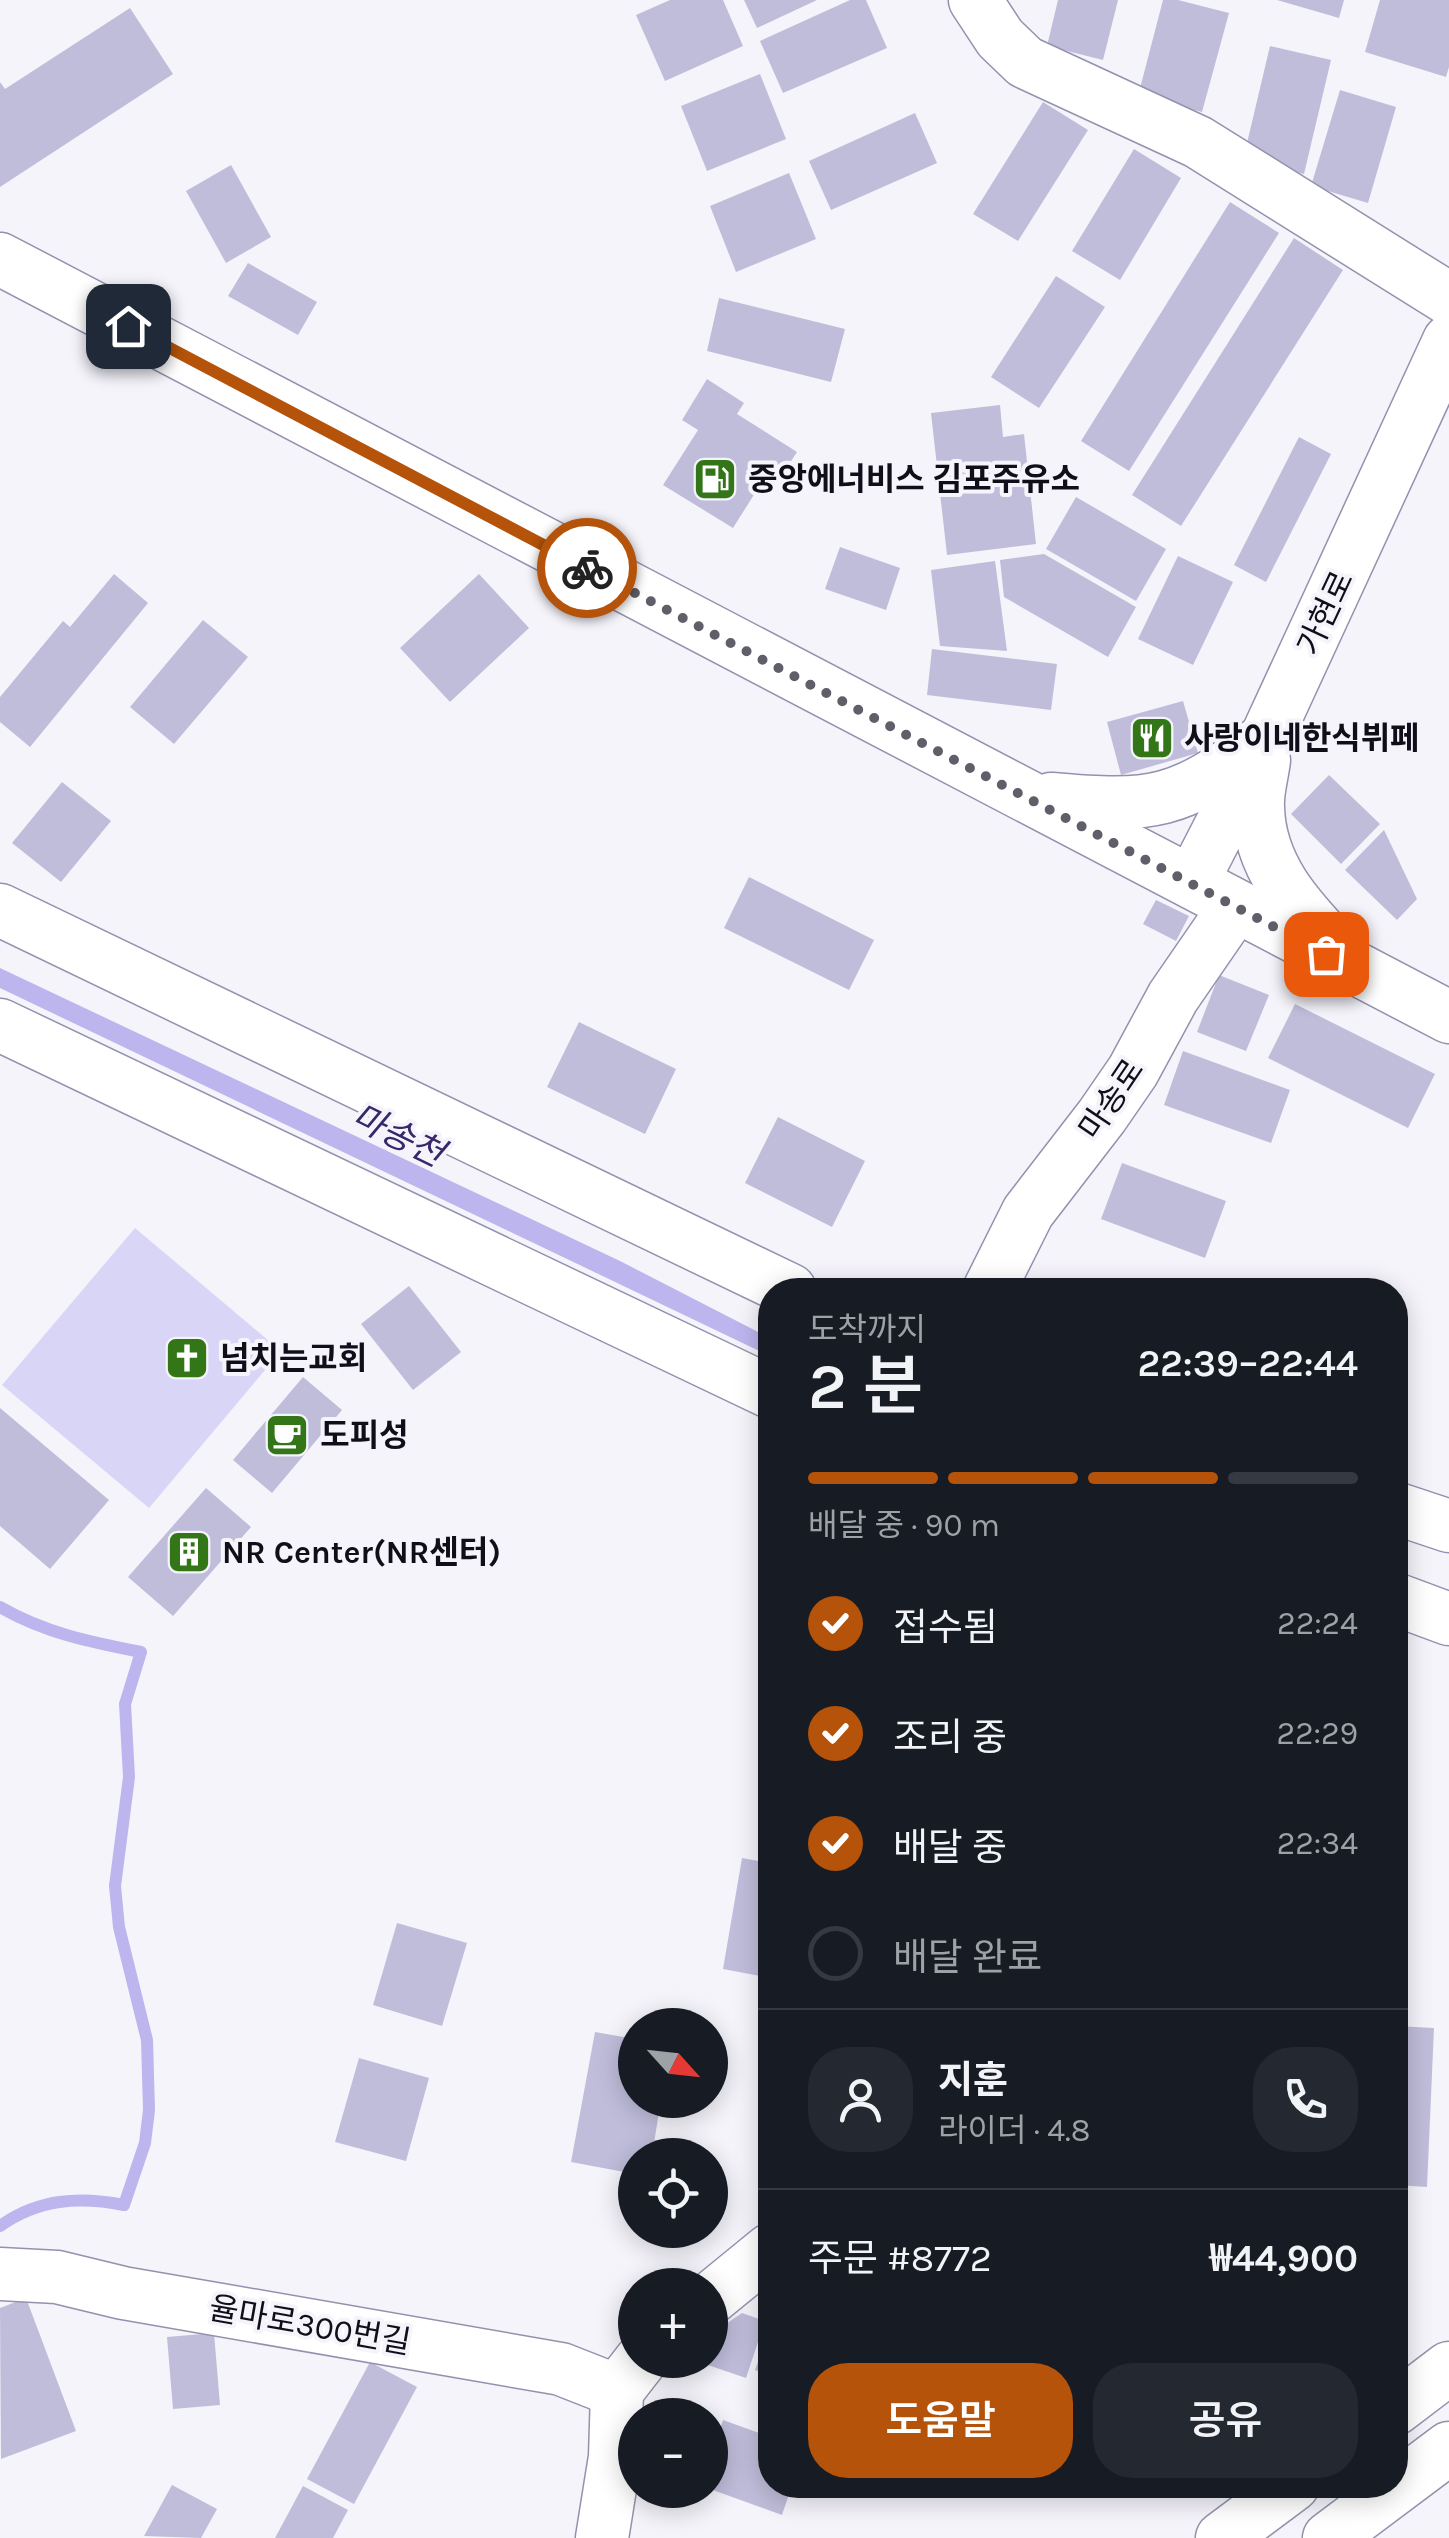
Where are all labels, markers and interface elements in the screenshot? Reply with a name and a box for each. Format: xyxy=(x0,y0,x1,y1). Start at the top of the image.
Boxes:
pin xyxy=(86,284,171,369)
icon: home xyxy=(101,299,156,354)
fuel station icon: 중앙에너비스 김포주유소 xyxy=(692,456,738,502)
place label: 중앙에너비스 김포주유소 xyxy=(748,461,1080,498)
courier xyxy=(537,518,637,618)
icon: bike xyxy=(560,541,615,596)
street label: 가현로 xyxy=(1290,565,1361,661)
restaurant icon: 사랑이네한식뷔페 xyxy=(1129,715,1175,761)
place label: 사랑이네한식뷔페 xyxy=(1184,720,1420,757)
pin xyxy=(1284,912,1369,997)
icon: bag xyxy=(1299,927,1354,982)
street label: 마송로 xyxy=(1071,1052,1151,1146)
water label: 마송천 xyxy=(345,1096,454,1177)
text: 도착까지 xyxy=(808,1311,926,1348)
church icon: 넘치는교회 xyxy=(164,1335,210,1381)
place label: 넘치는교회 xyxy=(220,1340,367,1377)
text: 22:39–22:44 xyxy=(1137,1341,1358,1386)
text: 2 분 xyxy=(808,1348,923,1424)
cafe icon: 도피성 xyxy=(264,1412,310,1458)
place label: 도피성 xyxy=(320,1417,408,1454)
text: 배달 중 · 90 m xyxy=(808,1507,1000,1544)
building icon: NR Center(NR센터) xyxy=(166,1529,212,1575)
place label: NR Center(NR센터) xyxy=(222,1534,501,1571)
icon: check xyxy=(808,1596,863,1651)
text: 접수됨 xyxy=(893,1605,998,1650)
text: 22:24 xyxy=(1277,1605,1358,1642)
icon: check xyxy=(808,1706,863,1761)
text: 조리 중 xyxy=(893,1715,1007,1760)
text: 22:29 xyxy=(1276,1715,1358,1752)
icon: check xyxy=(808,1816,863,1871)
text: 배달 중 xyxy=(893,1825,1007,1870)
text: 22:34 xyxy=(1277,1825,1358,1862)
text: 배달 완료 xyxy=(893,1935,1042,1980)
north arrow xyxy=(618,2008,728,2118)
map controls xyxy=(618,2008,728,2508)
button: person xyxy=(808,2047,913,2152)
button: phone xyxy=(1253,2047,1358,2152)
text: 지훈 xyxy=(938,2058,1008,2103)
text: 라이더 · 4.8 xyxy=(938,2112,1090,2149)
button: locate xyxy=(618,2138,728,2248)
text: 주문 #8772 xyxy=(808,2236,992,2281)
text: ₩44,900 xyxy=(1209,2236,1358,2281)
button: + xyxy=(618,2268,728,2378)
street label: 율마로300번길 xyxy=(206,2290,414,2361)
button: 도움말 xyxy=(808,2363,1073,2478)
button: 공유 xyxy=(1093,2363,1358,2478)
button: − xyxy=(618,2398,728,2508)

